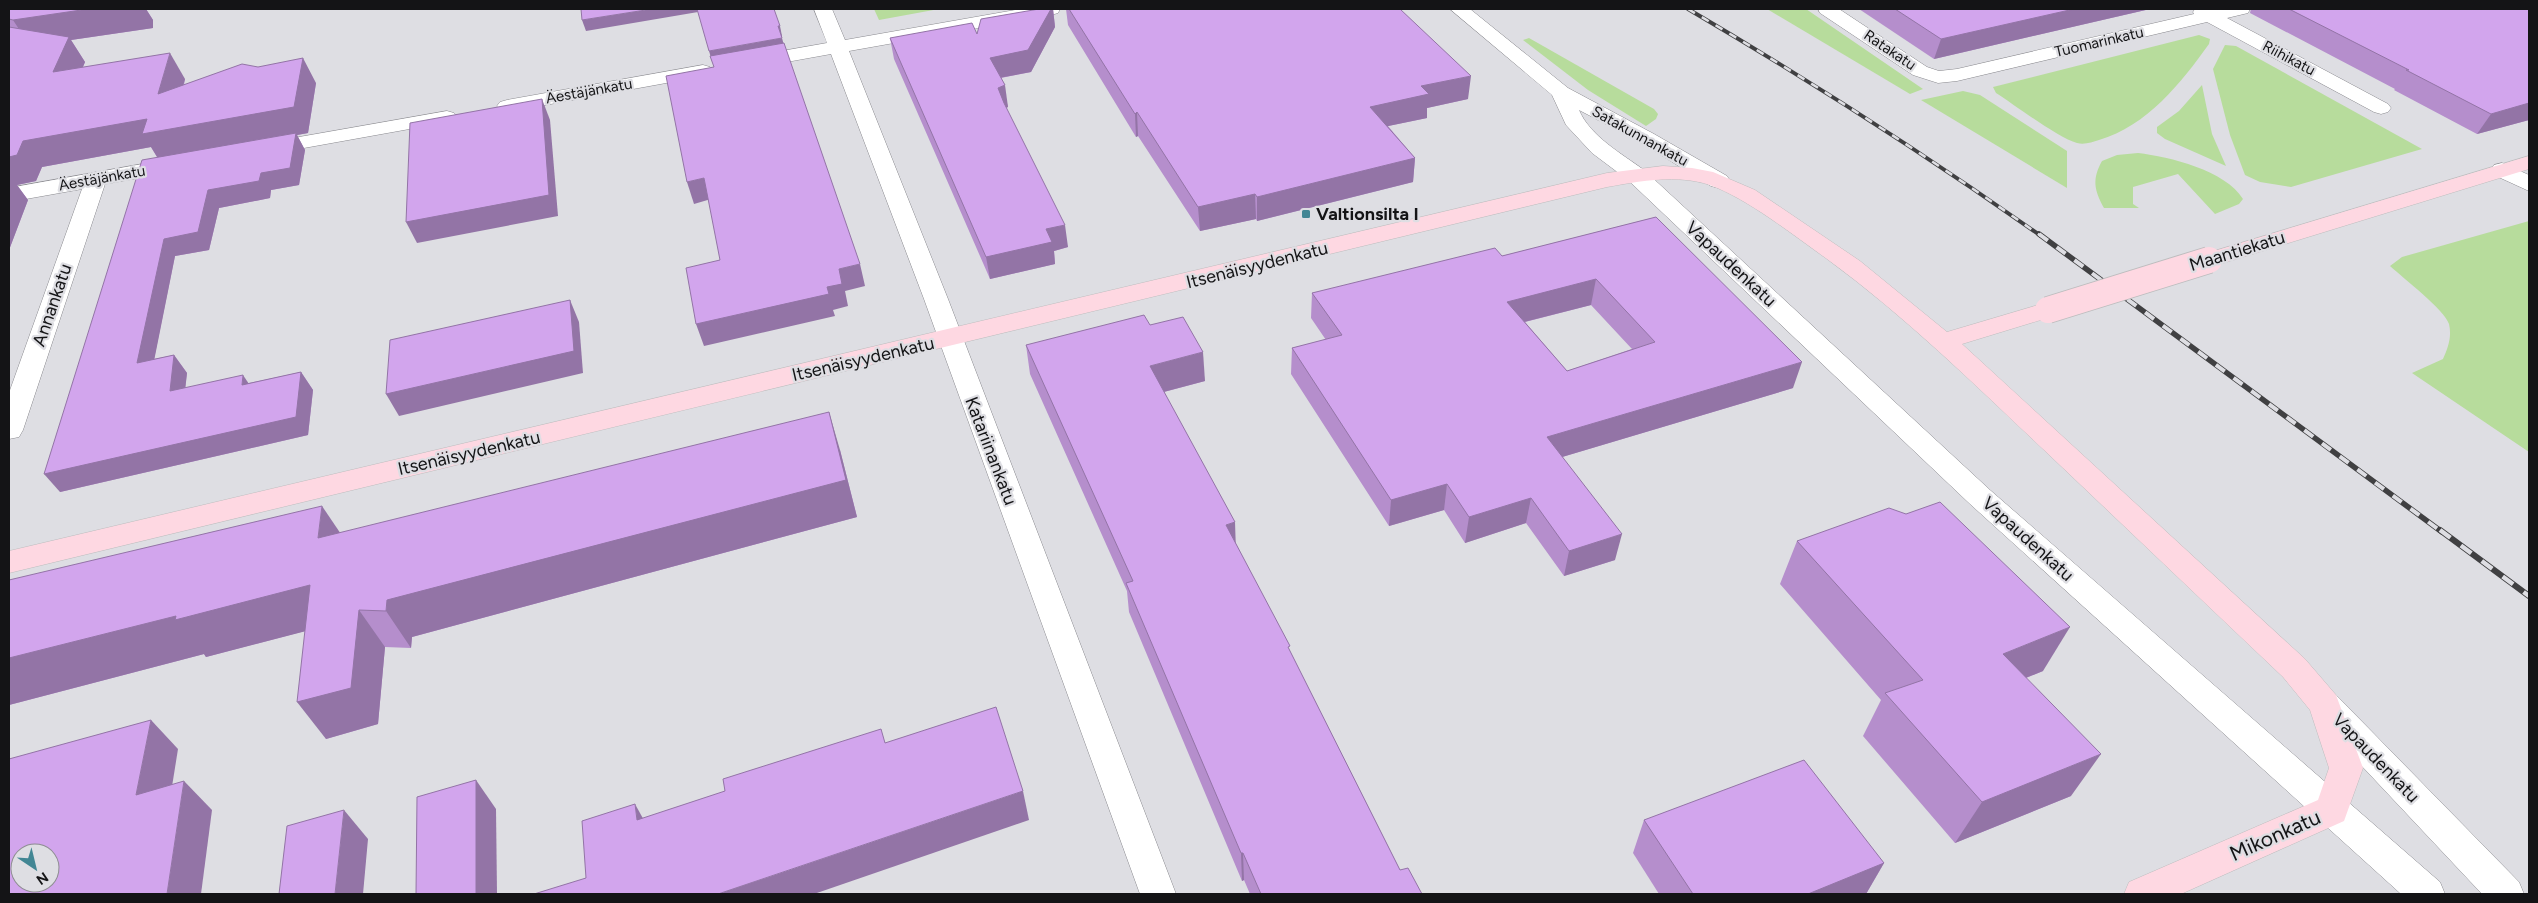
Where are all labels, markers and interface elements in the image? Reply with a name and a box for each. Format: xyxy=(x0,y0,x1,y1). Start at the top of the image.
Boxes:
street label: Tuomarinkatu xyxy=(2053,23,2145,61)
street label: Ratakatu xyxy=(1860,26,1920,74)
street label: Riihikatu xyxy=(2260,37,2318,79)
street label: Äestäjänkatu xyxy=(544,75,634,107)
street label: Satakunnankatu xyxy=(1589,102,1691,170)
street label: Äestäjänkatu xyxy=(57,162,147,194)
place label: Valtionsilta I xyxy=(1316,203,1419,225)
marker: Valtionsilta I xyxy=(1300,208,1312,220)
street label: Vapaudenkatu xyxy=(1681,216,1781,312)
street label: Maantiekatu xyxy=(2186,226,2288,276)
street label: Itsenäisyydenkatu xyxy=(1184,237,1330,293)
street label: Annankatu xyxy=(28,261,76,349)
street label: Itsenäisyydenkatu xyxy=(790,332,936,386)
street label: Katariinankatu xyxy=(960,394,1022,508)
street label: Itsenäisyydenkatu xyxy=(396,426,542,480)
street label: Vapaudenkatu xyxy=(1978,492,2078,586)
street label: Vapaudenkatu xyxy=(2328,709,2424,807)
street label: Mikonkatu xyxy=(2226,804,2324,866)
north arrow xyxy=(10,843,60,893)
text: N xyxy=(33,868,51,888)

